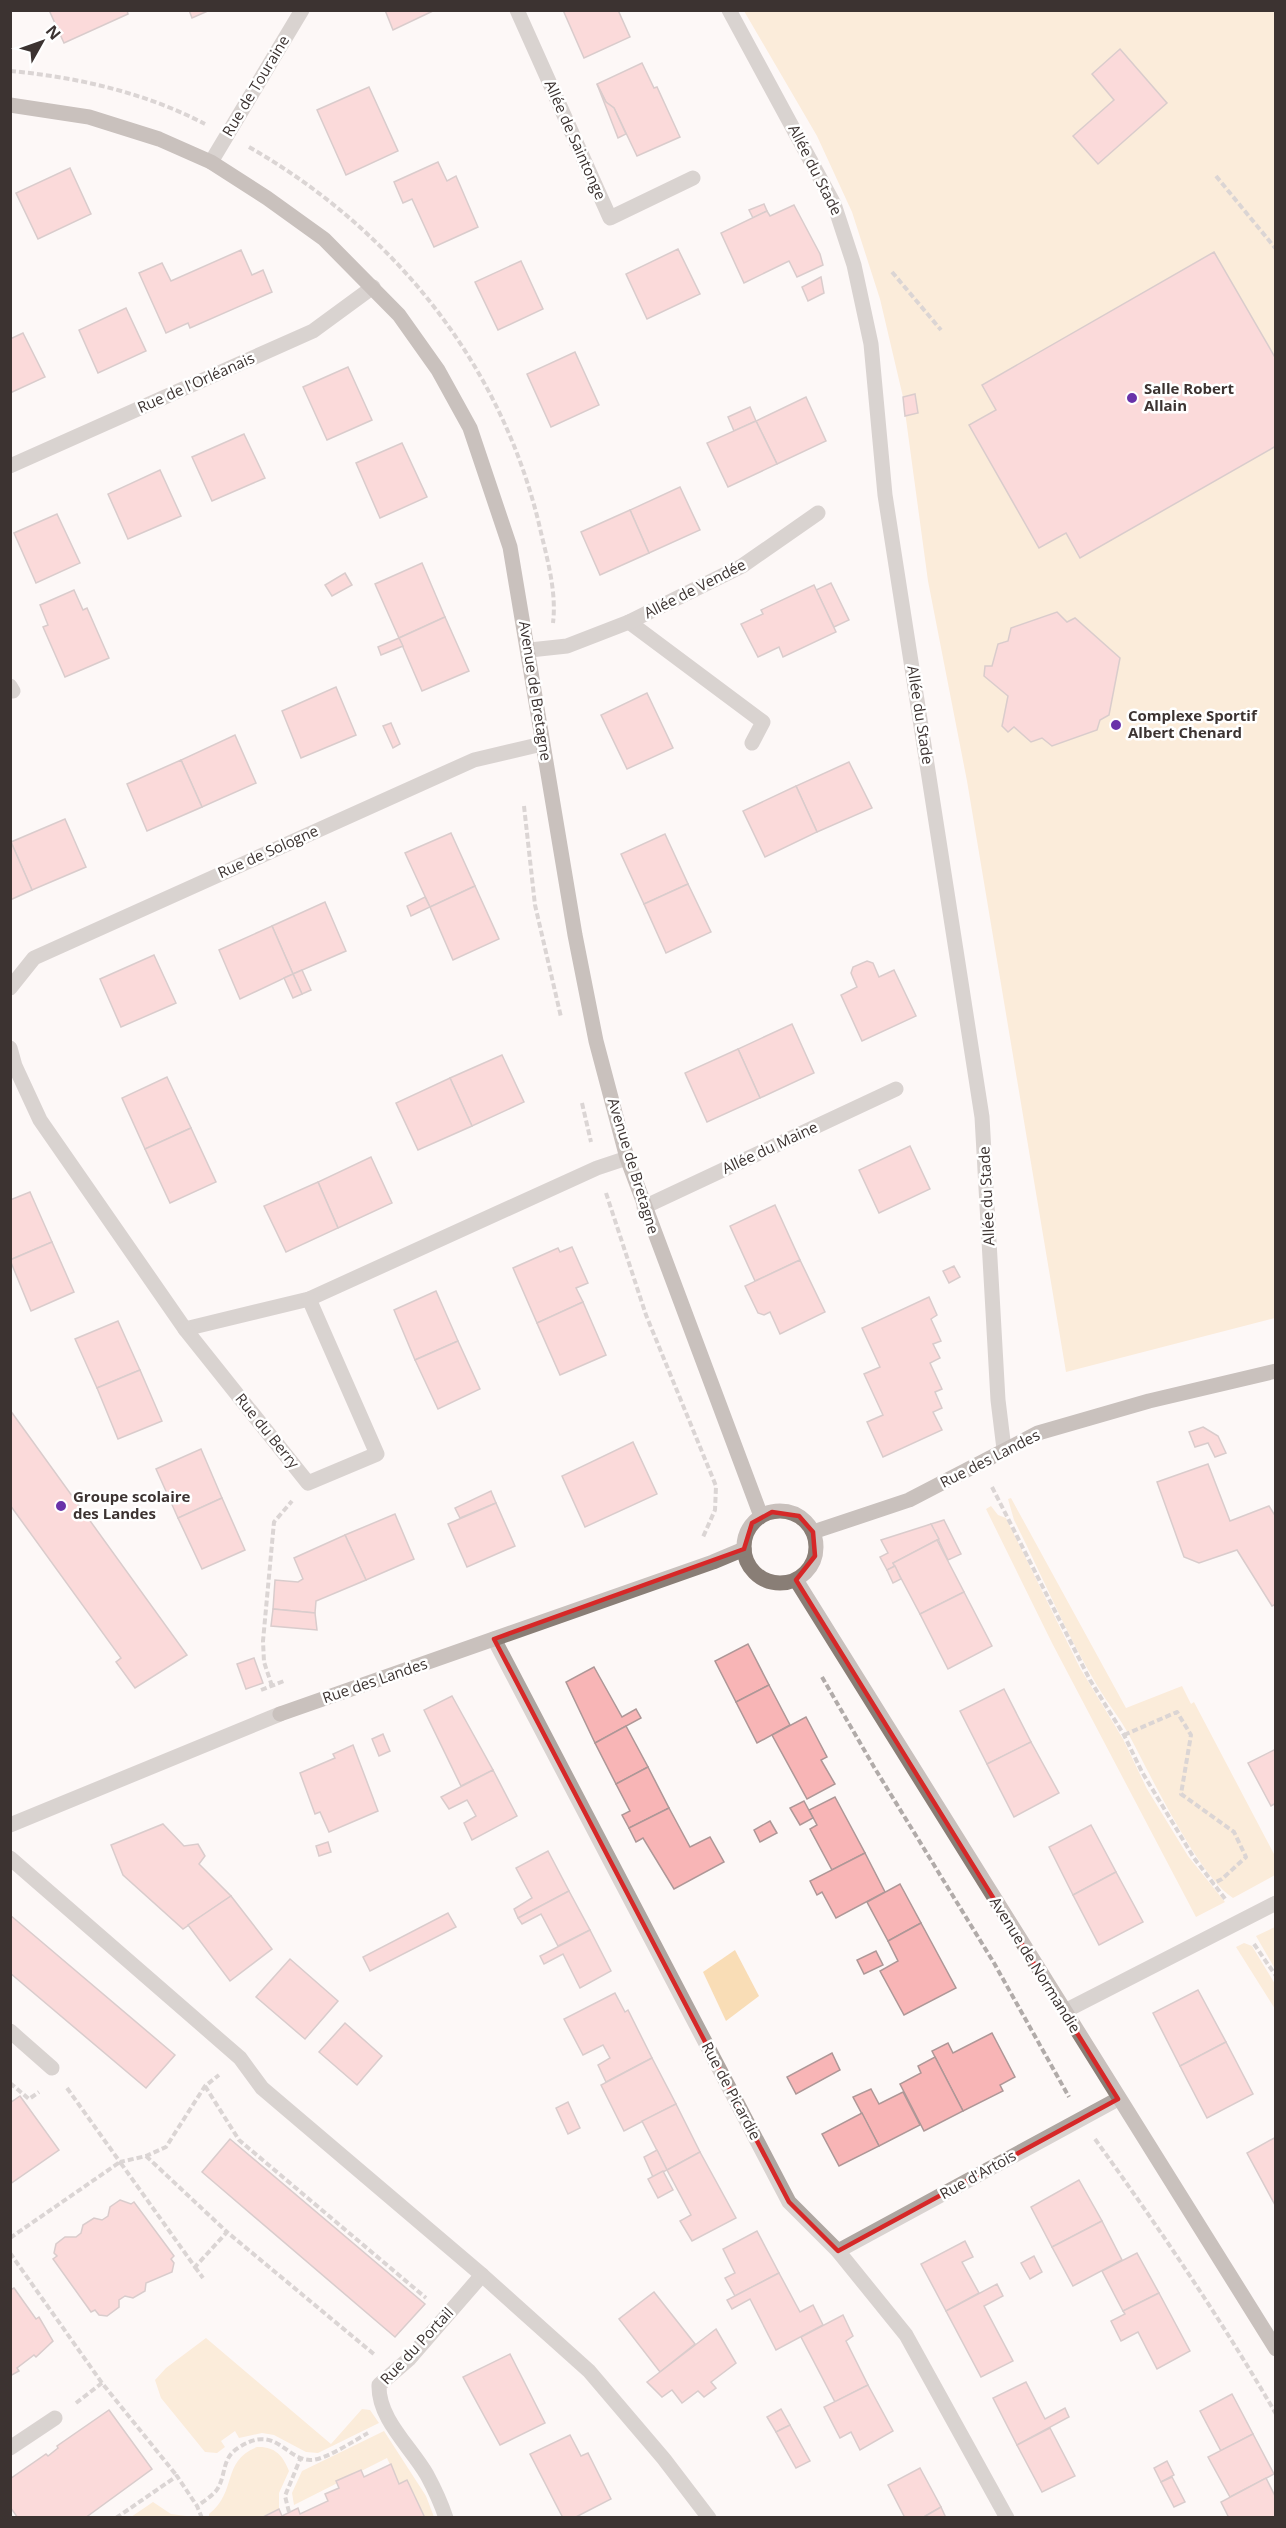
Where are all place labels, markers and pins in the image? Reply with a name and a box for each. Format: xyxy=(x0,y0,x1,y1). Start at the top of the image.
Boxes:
place label: Salle Robert Allain xyxy=(1144,378,1235,415)
marker: Salle Robert Allain xyxy=(1125,391,1139,405)
place label: Complexe Sportif Albert Chenard xyxy=(1128,705,1258,742)
marker: Complexe Sportif Albert Chenard xyxy=(1109,718,1123,732)
place label: Groupe scolaire des Landes xyxy=(73,1486,191,1523)
marker: Groupe scolaire des Landes xyxy=(54,1499,68,1513)

